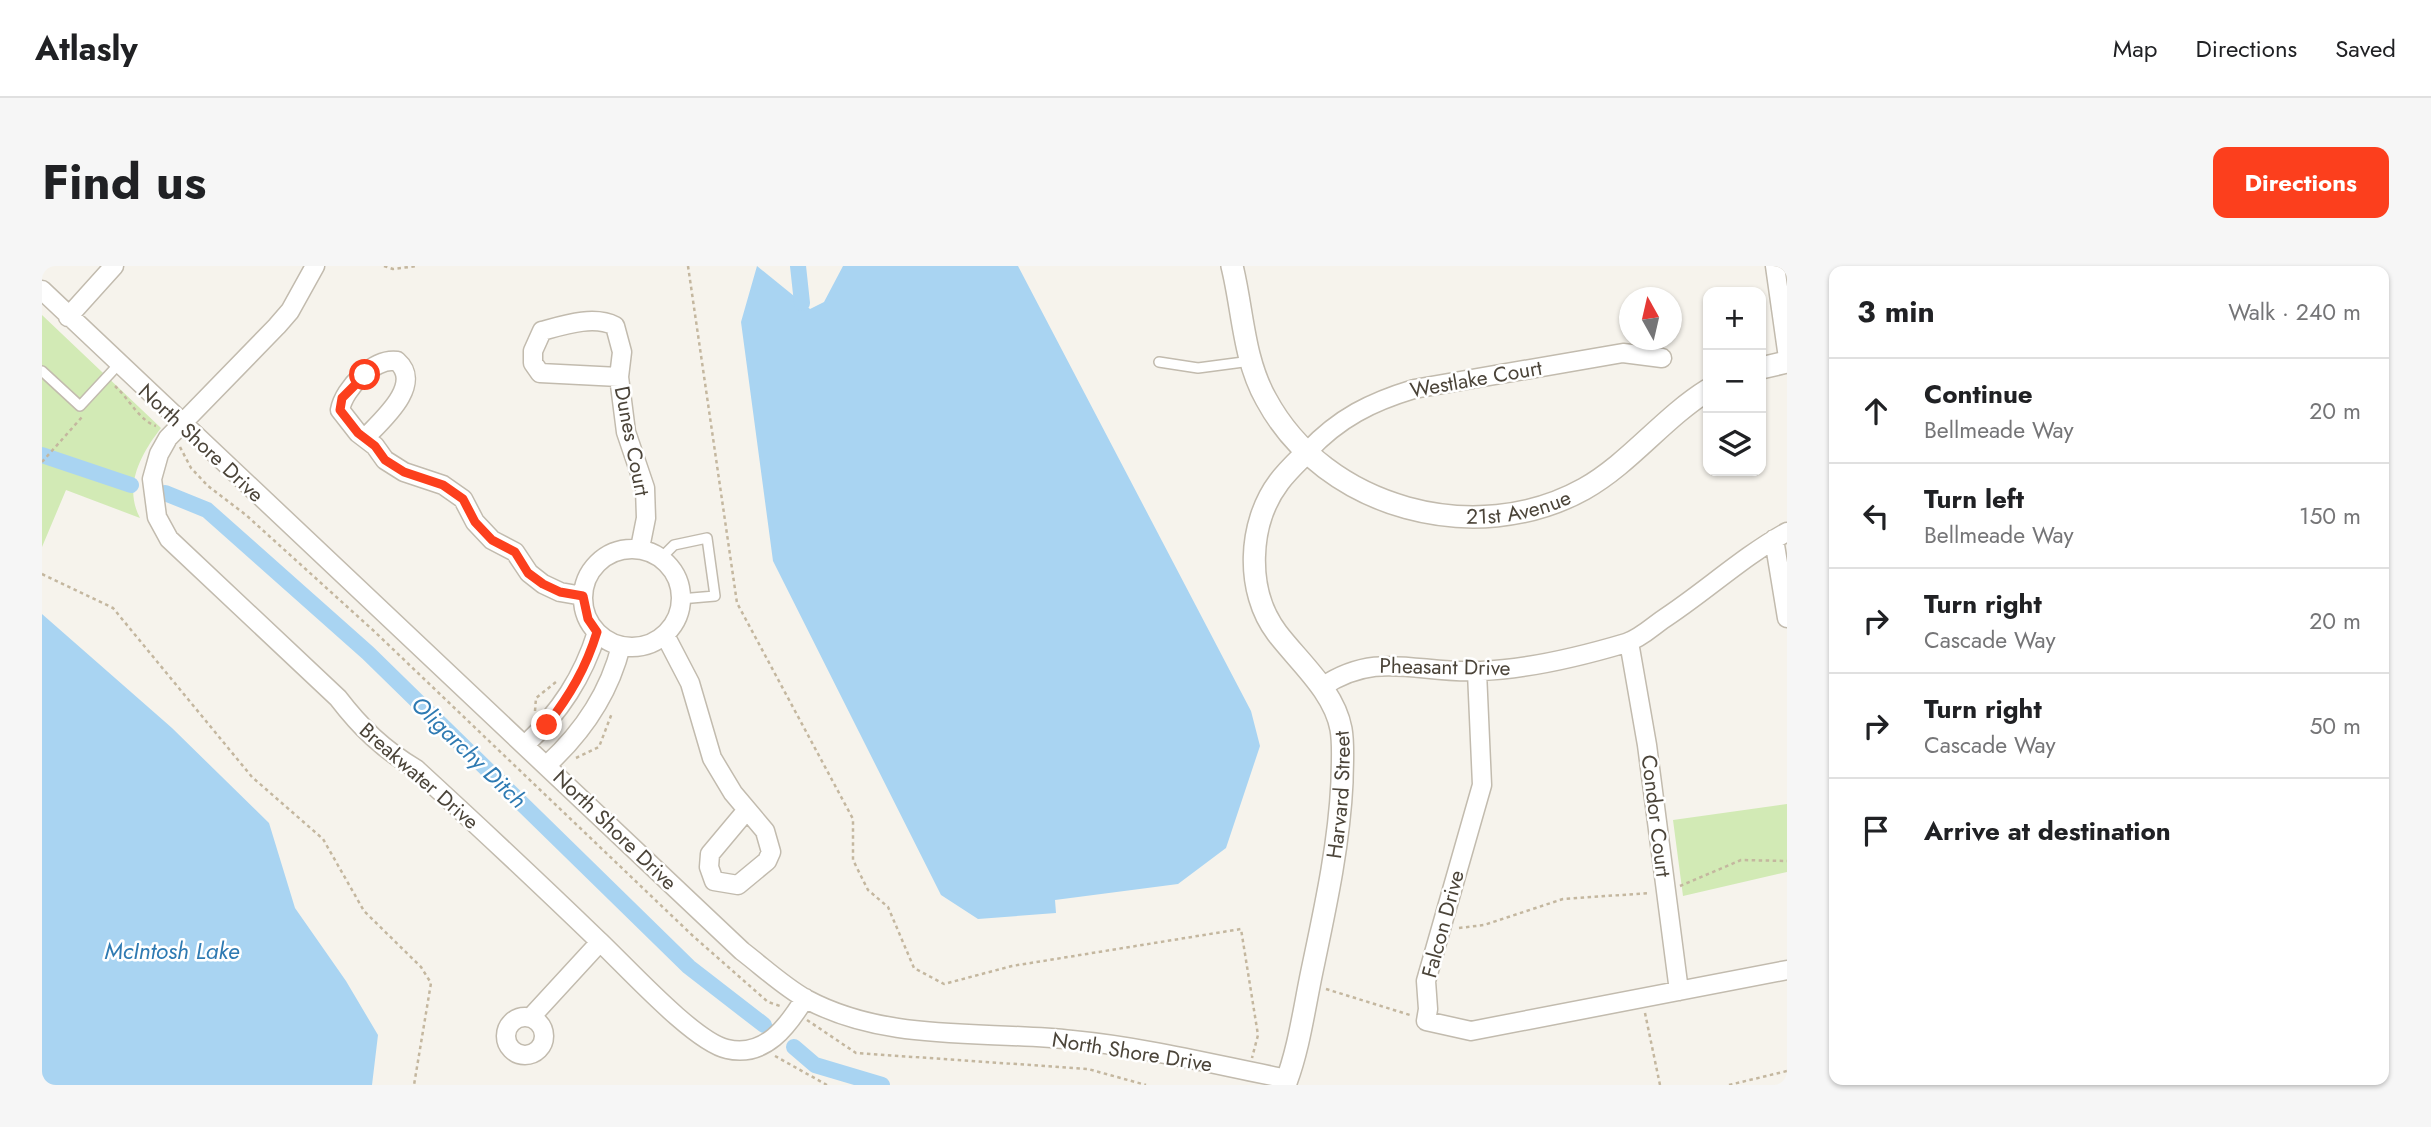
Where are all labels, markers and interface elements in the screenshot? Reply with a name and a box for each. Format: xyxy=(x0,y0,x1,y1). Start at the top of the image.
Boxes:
text: Atlasly xyxy=(35,25,138,72)
text: Map xyxy=(2113,31,2158,66)
text: Directions xyxy=(2196,31,2297,66)
text: Saved xyxy=(2335,31,2396,66)
text: Find us xyxy=(42,147,206,217)
button: Directions xyxy=(2213,147,2389,218)
north arrow xyxy=(1619,287,1682,350)
map controls xyxy=(1703,287,1766,476)
button: + xyxy=(1703,287,1766,350)
text: 3 min xyxy=(1857,290,1935,333)
text: Walk · 240 m xyxy=(2228,295,2361,329)
button: − xyxy=(1703,350,1766,413)
street label: Westlake Court xyxy=(1408,353,1544,405)
route start xyxy=(349,359,380,390)
text: Continue xyxy=(1924,375,2033,413)
street label: North Shore Drive xyxy=(132,377,271,509)
street label: Dunes Court xyxy=(607,384,657,498)
icon: ahead xyxy=(1857,392,1895,430)
text: 20 m xyxy=(2309,394,2361,428)
button: layers xyxy=(1703,413,1766,476)
text: Bellmeade Way xyxy=(1924,413,2074,447)
text: Turn left xyxy=(1924,480,2024,518)
street label: 21st Avenue xyxy=(1466,482,1576,532)
icon: left xyxy=(1857,497,1895,535)
text: 150 m xyxy=(2299,499,2361,533)
text: Bellmeade Way xyxy=(1924,518,2074,552)
text: Turn right xyxy=(1924,585,2042,623)
icon: right xyxy=(1857,602,1895,640)
text: 20 m xyxy=(2309,604,2361,638)
text: Cascade Way xyxy=(1924,623,2056,657)
street label: Pheasant Drive xyxy=(1379,651,1511,683)
water label: Oligarchy Ditch xyxy=(404,688,534,816)
text: Turn right xyxy=(1924,690,2042,728)
icon: right xyxy=(1857,707,1895,745)
route end xyxy=(531,709,562,740)
text: 50 m xyxy=(2309,709,2361,743)
street label: Breakwater Drive xyxy=(353,716,485,836)
text: Cascade Way xyxy=(1924,728,2056,762)
street label: Harvard Street xyxy=(1319,729,1358,861)
street label: Condor Court xyxy=(1634,753,1678,879)
street label: North Shore Drive xyxy=(546,763,684,897)
icon: arrive xyxy=(1857,812,1895,850)
text: Arrive at destination xyxy=(1924,812,2171,850)
street label: Falcon Drive xyxy=(1414,867,1472,981)
water label: McIntosh Lake xyxy=(105,934,240,968)
street label: North Shore Drive xyxy=(1050,1025,1215,1080)

